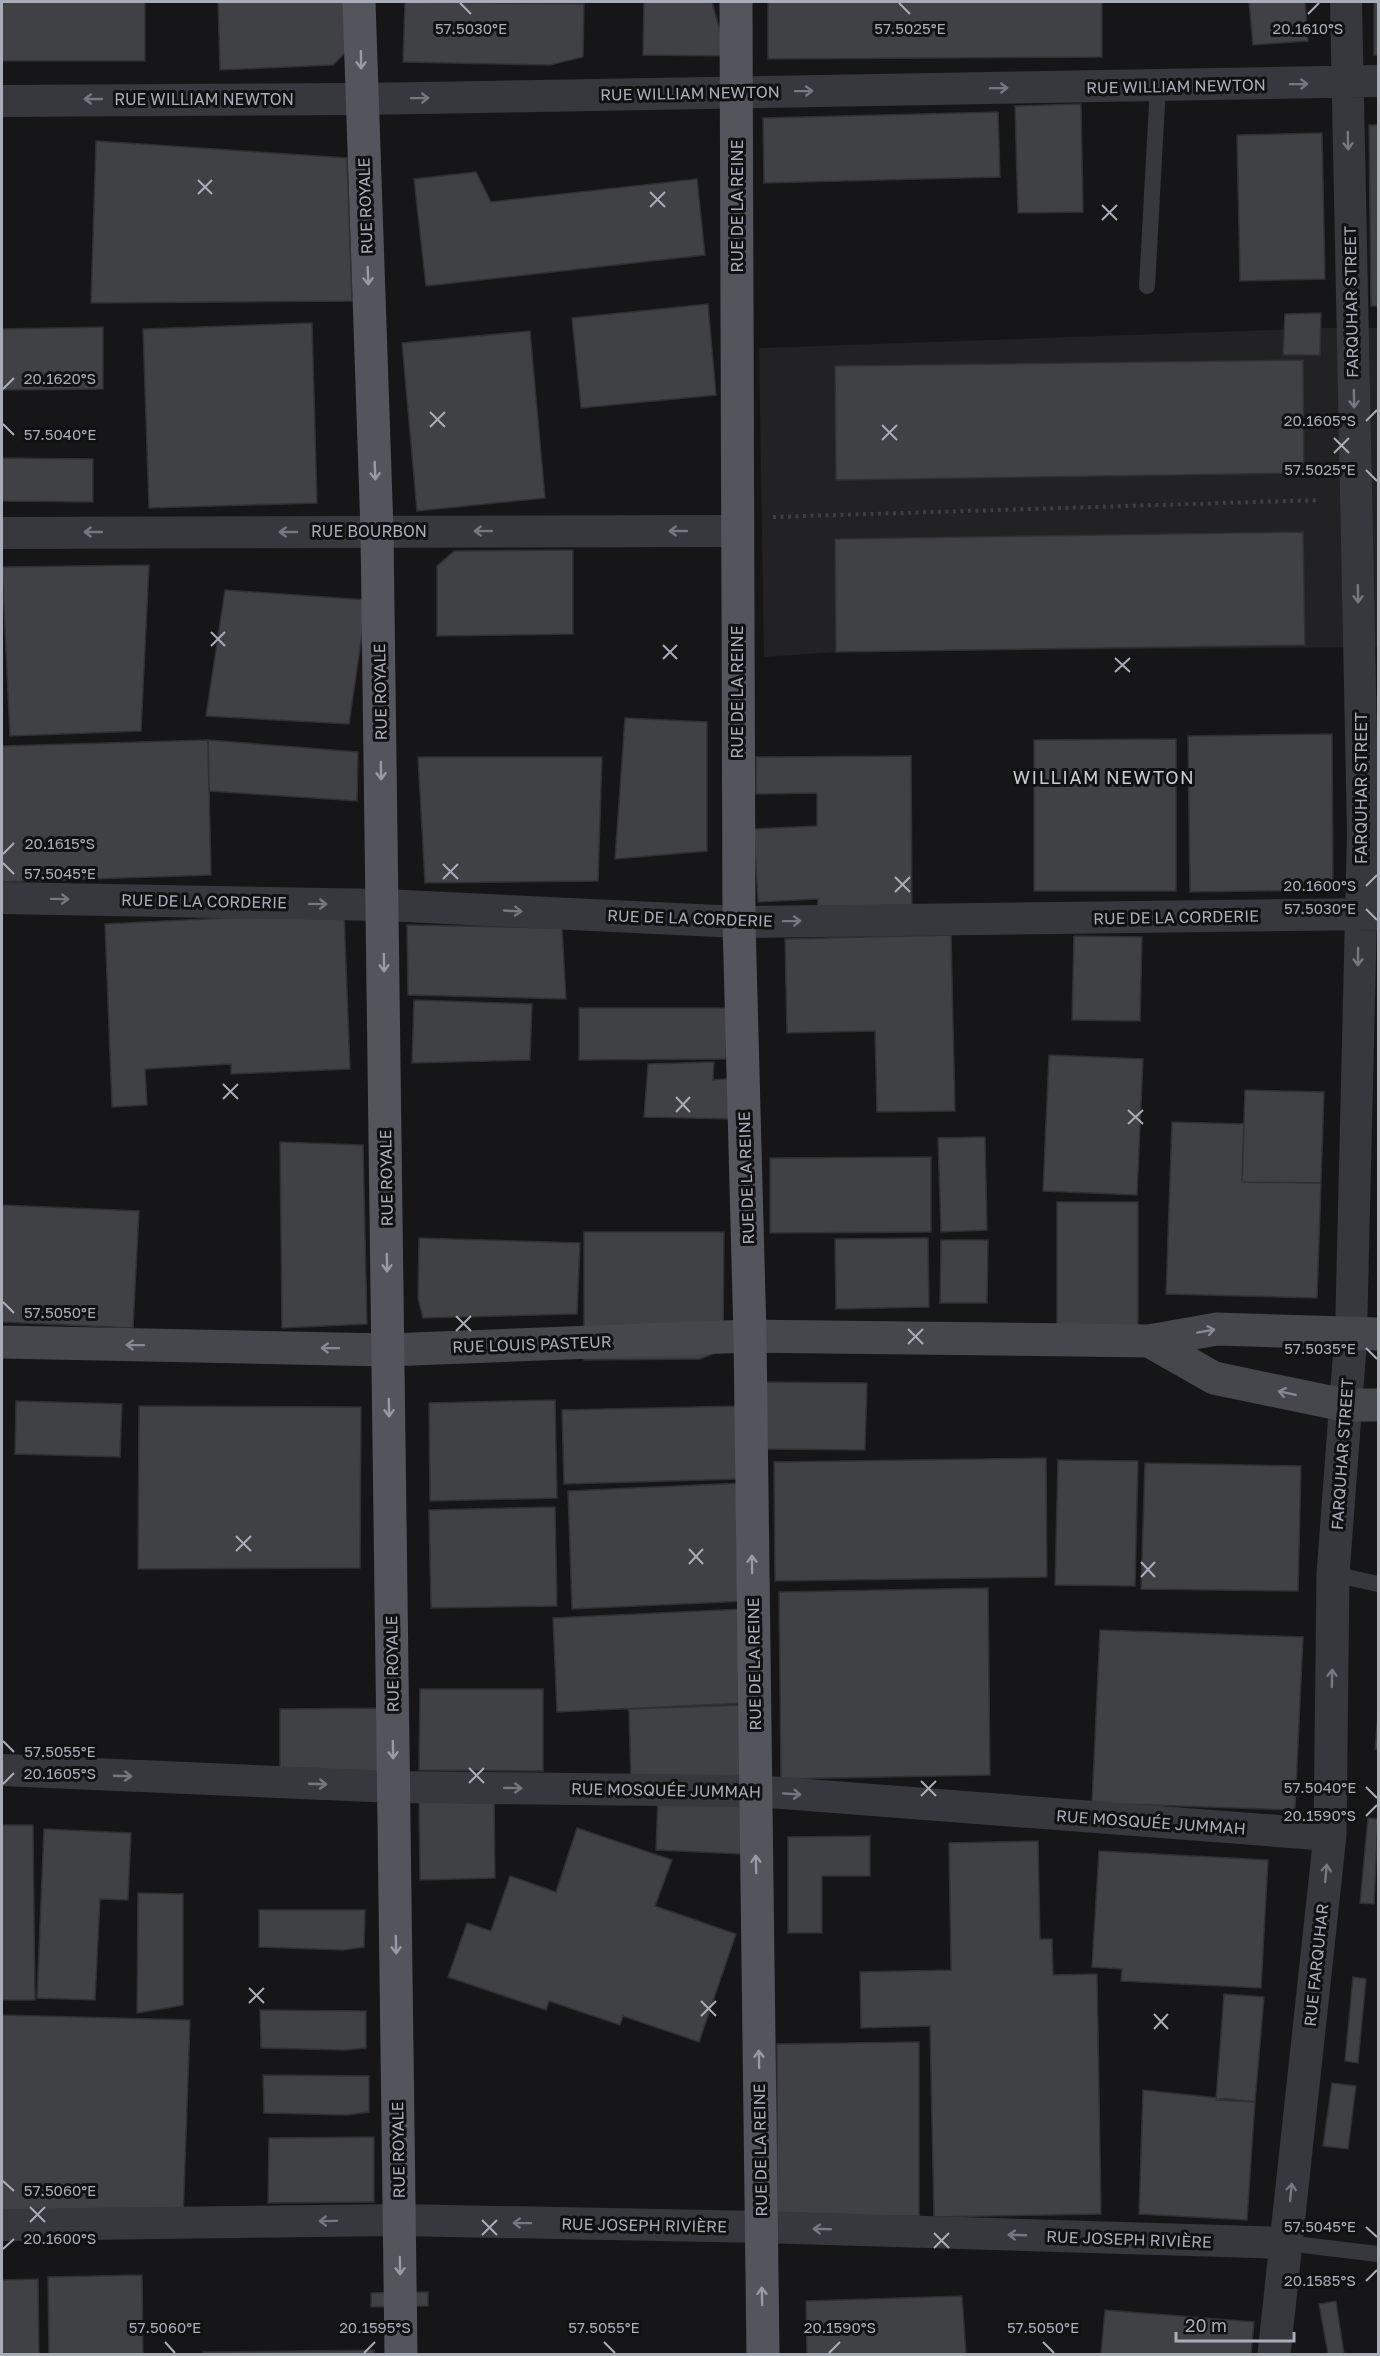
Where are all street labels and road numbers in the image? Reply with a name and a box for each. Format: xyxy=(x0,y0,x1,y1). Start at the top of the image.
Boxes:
street label: RUE WILLIAM NEWTON xyxy=(1086,74,1266,98)
street label: RUE WILLIAM NEWTON xyxy=(600,81,780,105)
street label: RUE WILLIAM NEWTON xyxy=(114,89,294,109)
street label: RUE DE LA REINE xyxy=(727,139,747,273)
street label: RUE ROYALE xyxy=(353,157,377,255)
street label: FARQUHAR STREET xyxy=(1340,226,1362,378)
street label: RUE BOURBON xyxy=(311,521,427,541)
street label: RUE DE LA REINE xyxy=(727,625,747,759)
street label: RUE ROYALE xyxy=(369,644,391,740)
street label: FARQUHAR STREET xyxy=(1351,712,1371,864)
street label: RUE DE LA CORDERIE xyxy=(121,890,287,912)
street label: RUE DE LA CORDERIE xyxy=(607,905,773,931)
street label: RUE DE LA CORDERIE xyxy=(1093,906,1259,928)
street label: RUE DE LA REINE xyxy=(734,1111,758,1245)
street label: RUE ROYALE xyxy=(375,1130,397,1226)
street label: RUE LOUIS PASTEUR xyxy=(452,1331,612,1357)
street label: FARQUHAR STREET xyxy=(1327,1377,1357,1530)
street label: RUE DE LA REINE xyxy=(743,1597,765,1731)
street label: RUE ROYALE xyxy=(381,1616,403,1712)
street label: RUE MOSQUÉE JUMMAH xyxy=(571,1778,761,1802)
street label: RUE MOSQUÉE JUMMAH xyxy=(1056,1805,1246,1839)
street label: RUE FARQUHAR xyxy=(1300,1902,1332,2028)
street label: RUE DE LA REINE xyxy=(749,2083,771,2217)
street label: RUE ROYALE xyxy=(387,2102,409,2198)
street label: RUE JOSEPH RIVIÈRE xyxy=(561,2214,727,2236)
street label: RUE JOSEPH RIVIÈRE xyxy=(1046,2226,1212,2252)

